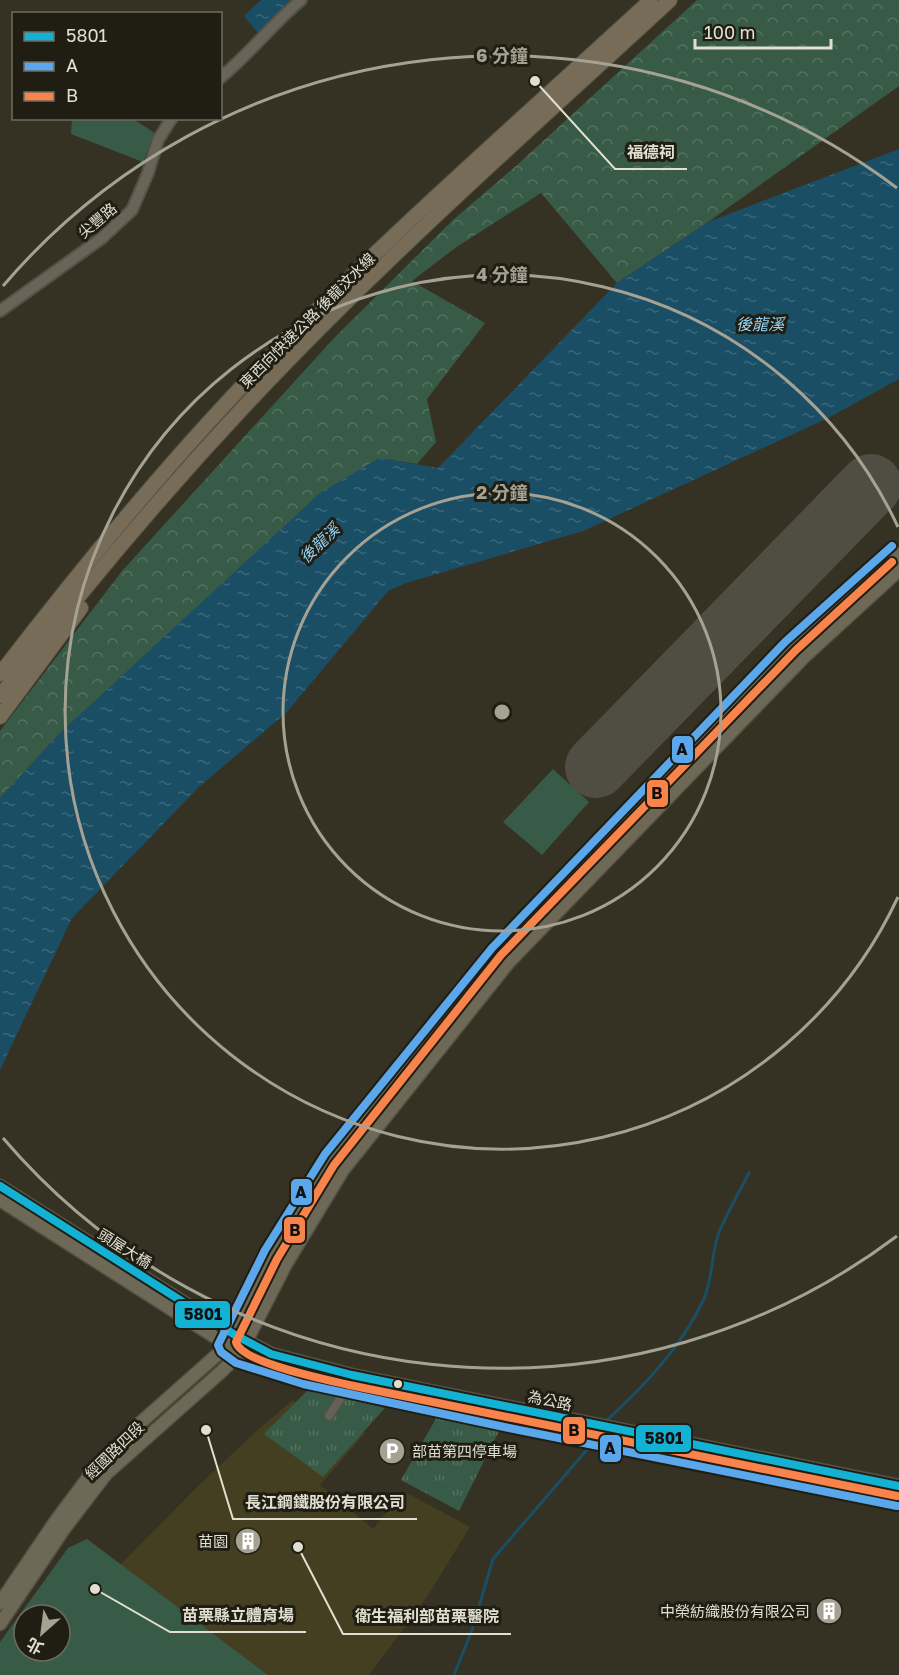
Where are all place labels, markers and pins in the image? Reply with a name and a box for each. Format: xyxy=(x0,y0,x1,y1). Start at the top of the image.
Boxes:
callout: 福德祠 xyxy=(615,135,687,169)
centre of rings xyxy=(492,702,512,722)
unlabelled marker xyxy=(392,1378,404,1390)
parking icon: 部苗第四停車場 xyxy=(377,1436,407,1466)
place label: 部苗第四停車場 xyxy=(412,1442,517,1460)
callout: 長江鋼鐵股份有限公司 xyxy=(233,1485,417,1519)
building icon: 苗園 xyxy=(233,1526,263,1556)
place label: 苗園 xyxy=(198,1532,228,1550)
building icon: 中榮紡織股份有限公司 xyxy=(814,1596,844,1626)
callout: 苗栗縣立體育場 xyxy=(170,1598,306,1632)
callout: 衛生福利部苗栗醫院 xyxy=(343,1600,511,1634)
place label: 中榮紡織股份有限公司 xyxy=(660,1602,810,1620)

